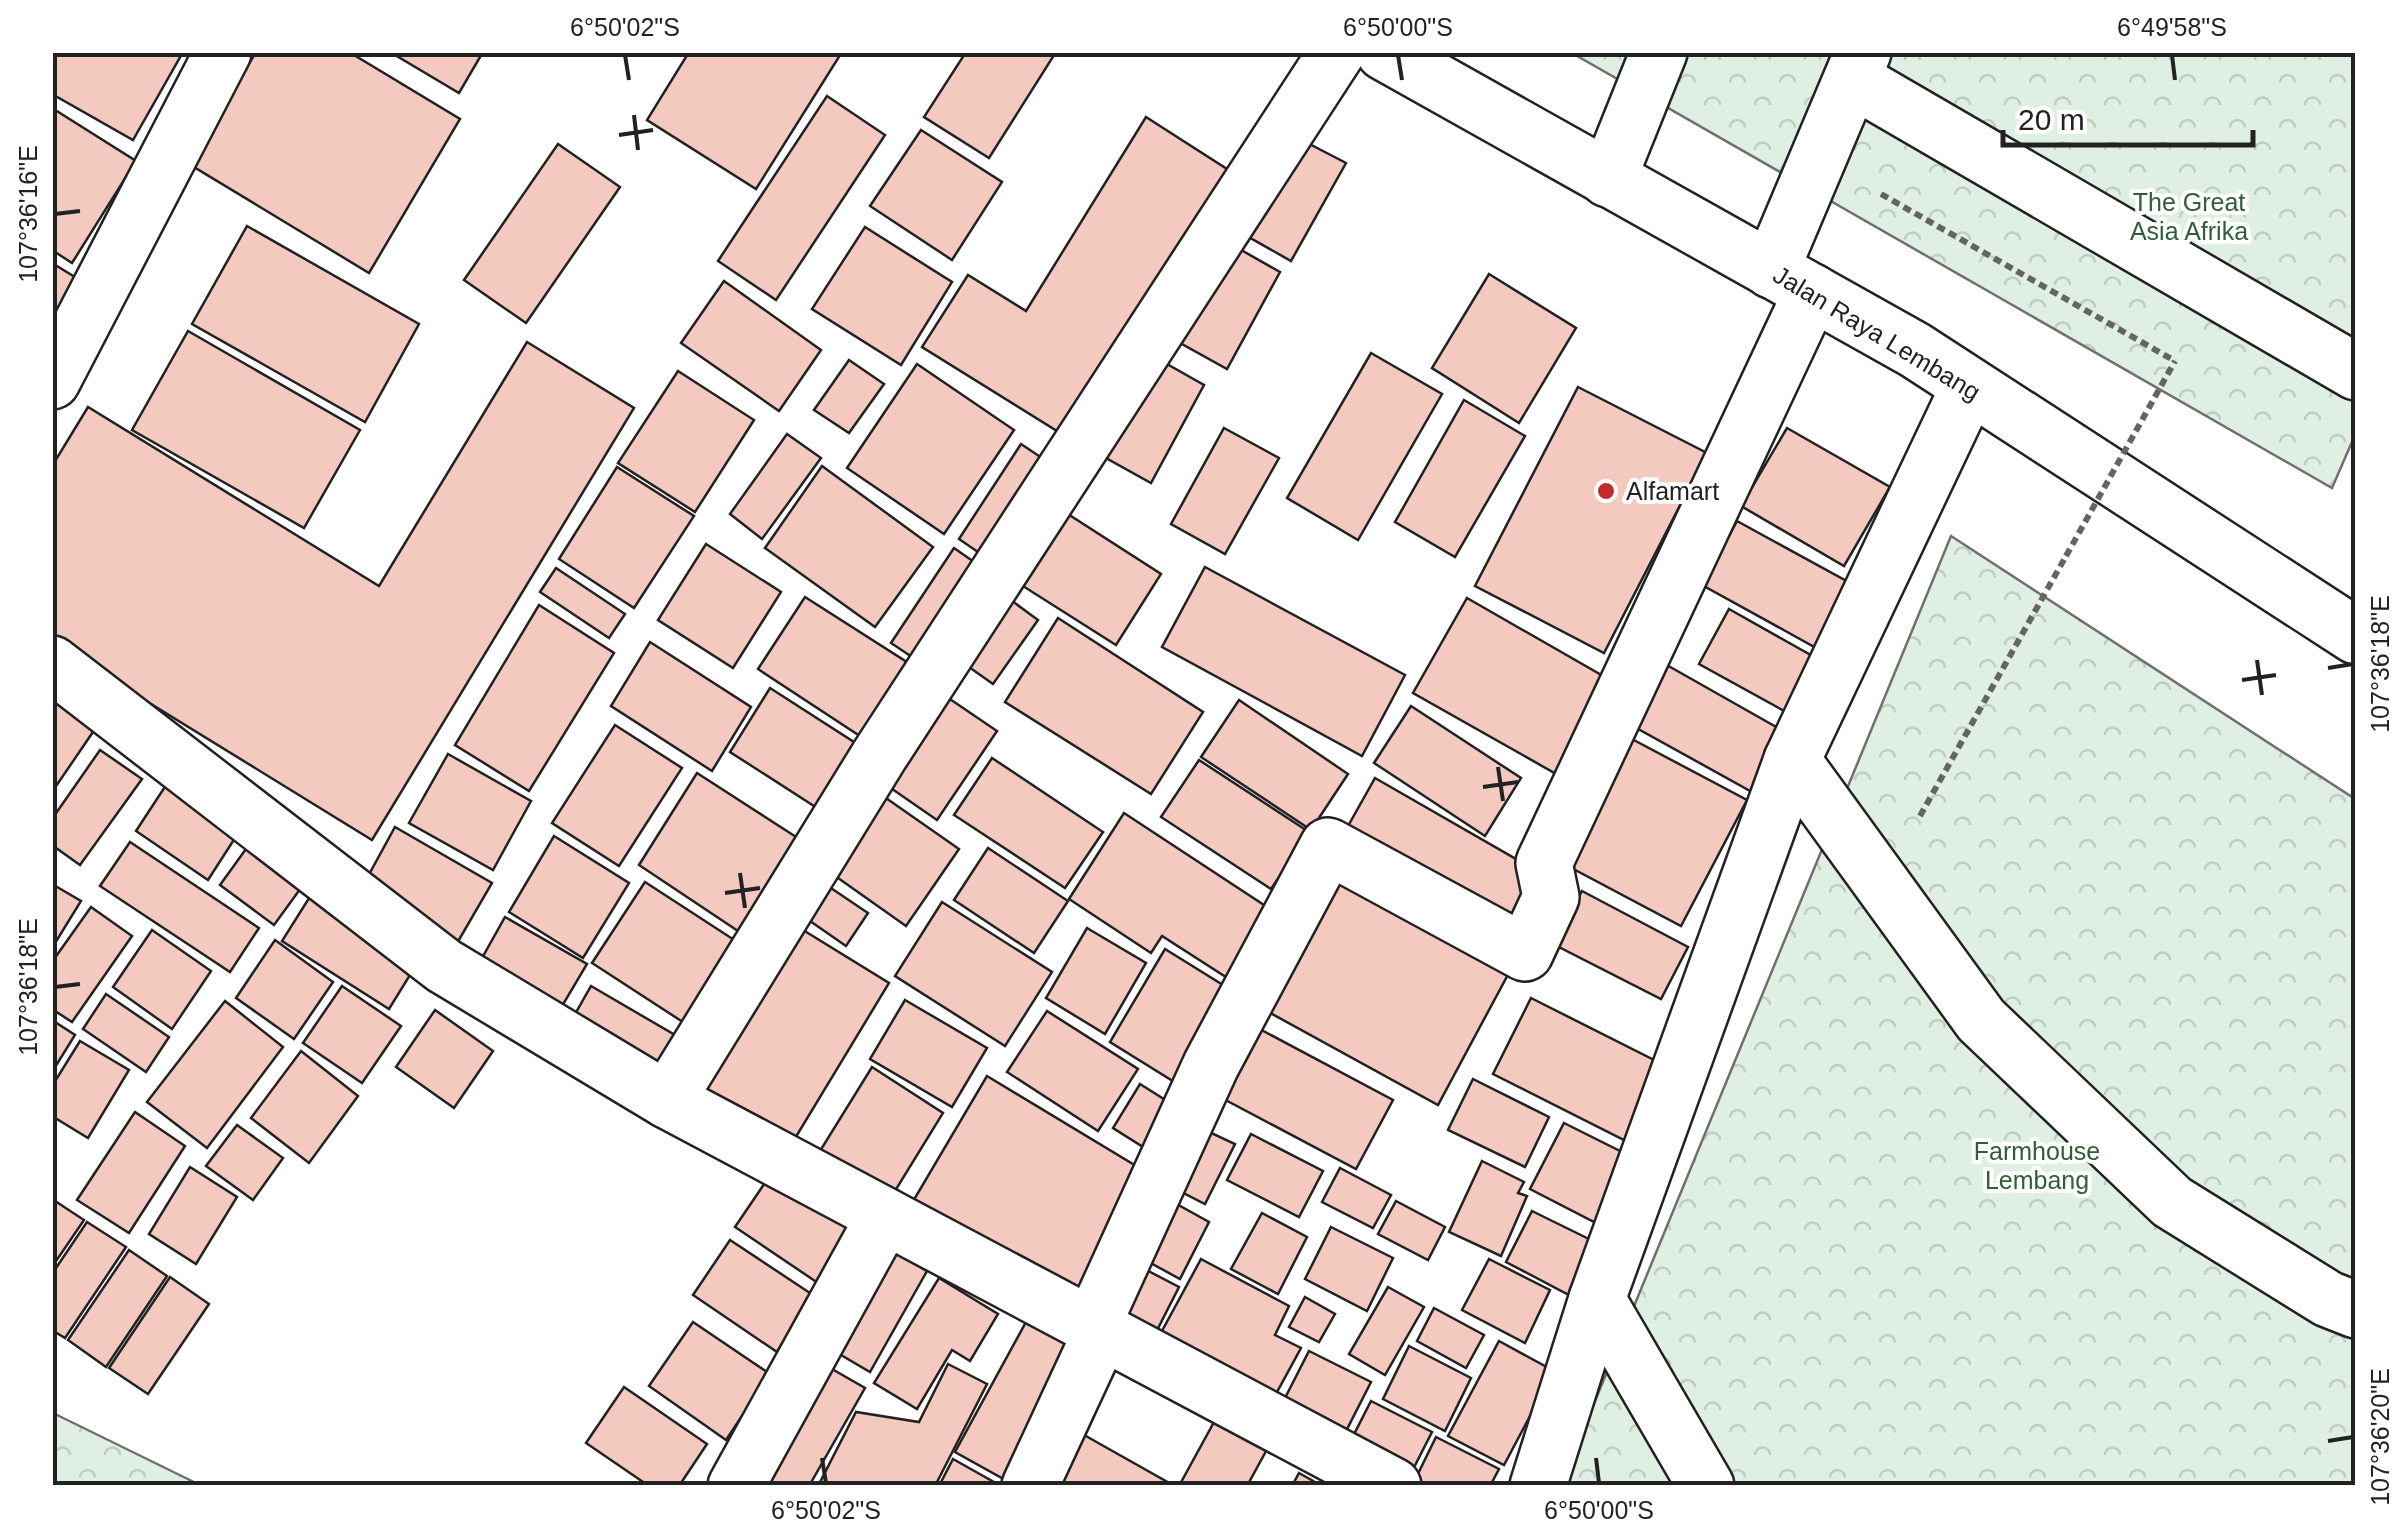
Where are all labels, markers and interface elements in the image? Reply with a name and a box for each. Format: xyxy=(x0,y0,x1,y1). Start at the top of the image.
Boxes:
text: 6°50'02"S xyxy=(570,13,680,41)
text: 6°50'00"S xyxy=(1343,13,1453,41)
text: 6°49'58"S xyxy=(2117,13,2227,41)
scale bar xyxy=(2003,85,2253,147)
text: 20 m xyxy=(2018,103,2085,136)
text: 107°36'16"E xyxy=(14,145,42,283)
park label: The Great Asia Afrika xyxy=(2130,188,2248,245)
street label: Jalan Raya Lembang xyxy=(1769,260,1985,406)
place label: Alfamart xyxy=(1626,477,1719,505)
marker: Alfamart xyxy=(1595,480,1617,502)
text: 107°36'18"E xyxy=(2366,595,2394,733)
text: 107°36'18"E xyxy=(14,918,42,1056)
park label: Farmhouse Lembang xyxy=(1974,1137,2100,1194)
text: 107°36'20"E xyxy=(2366,1368,2394,1506)
text: 6°50'02"S xyxy=(771,1496,881,1524)
text: 6°50'00"S xyxy=(1544,1496,1654,1524)

